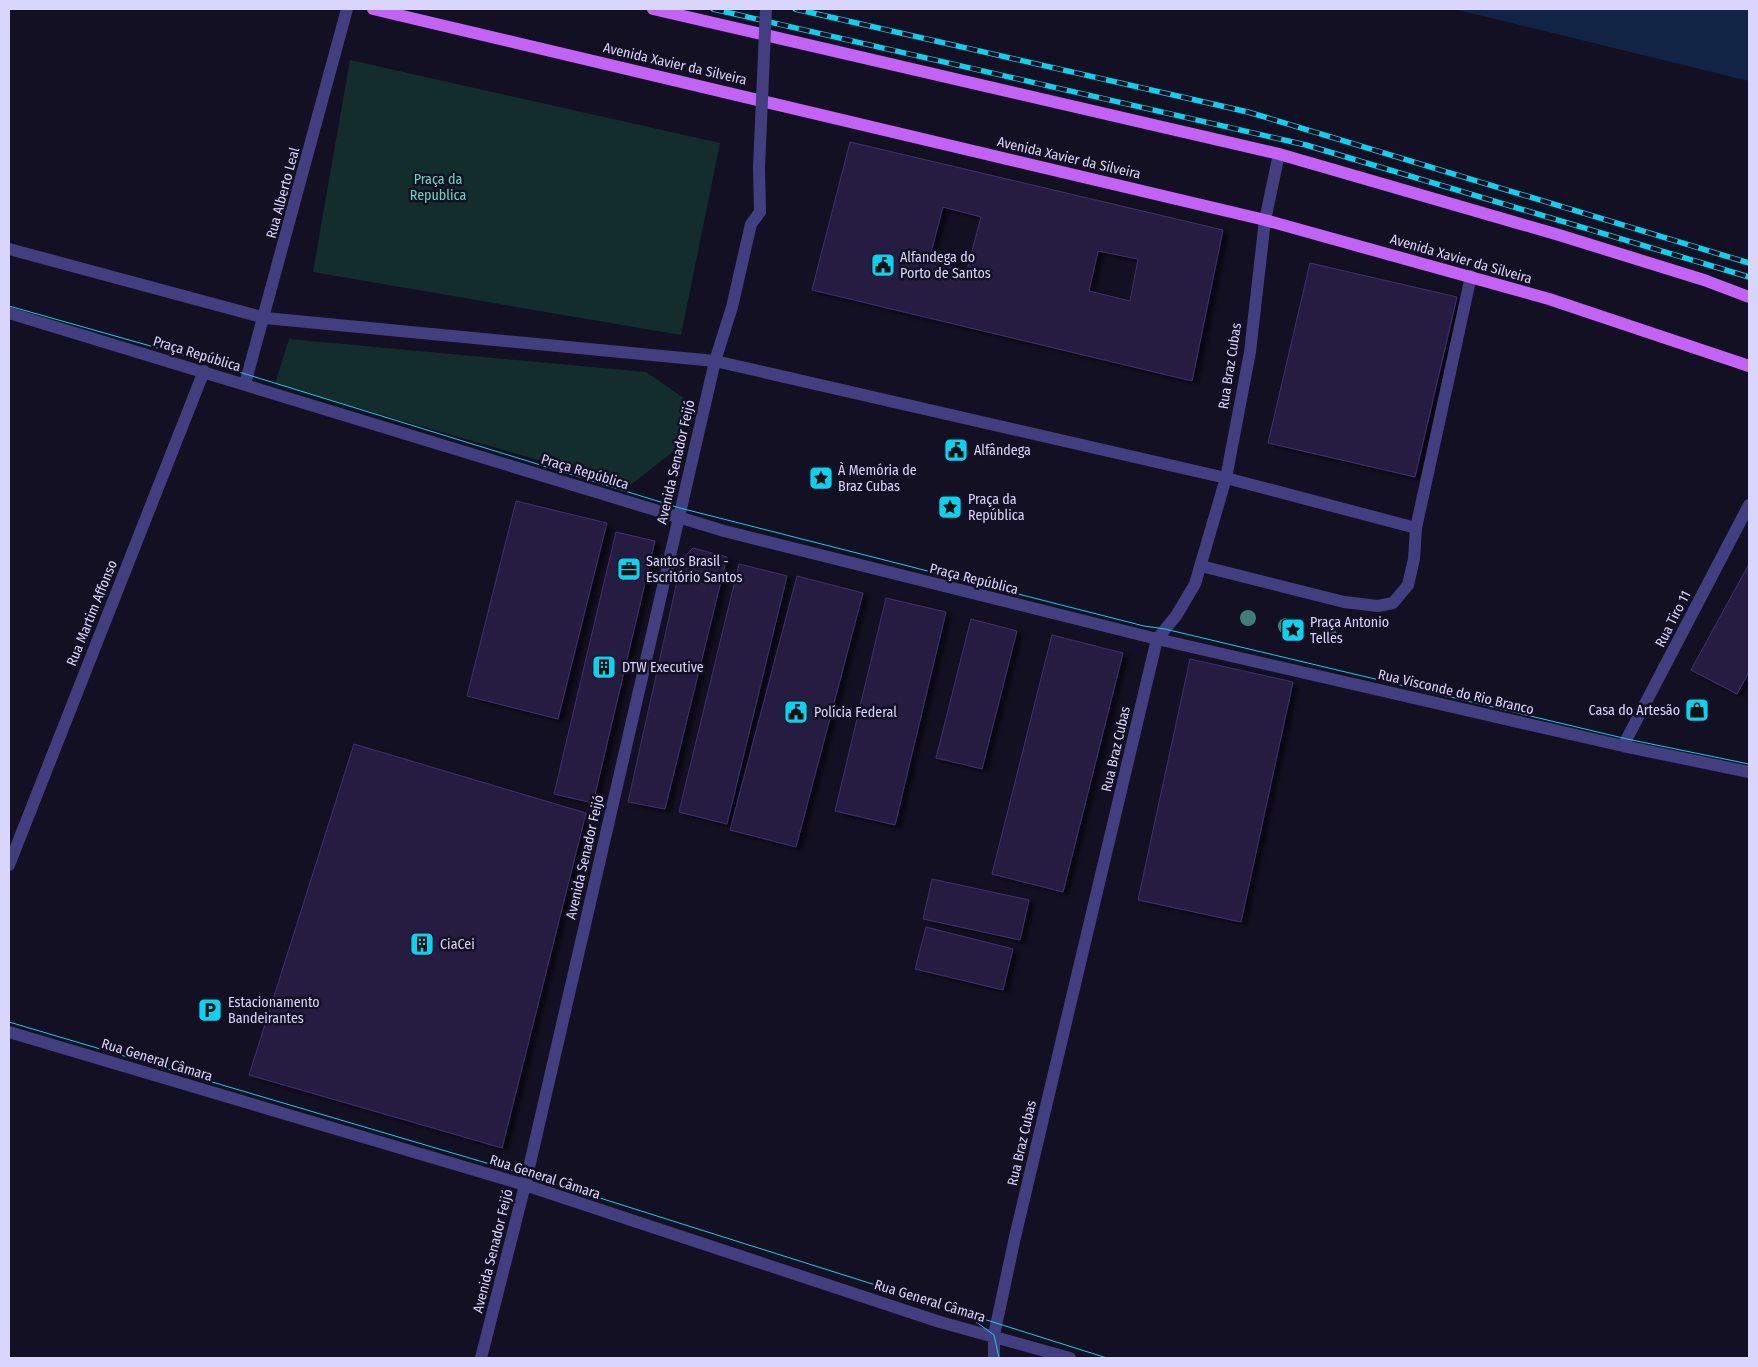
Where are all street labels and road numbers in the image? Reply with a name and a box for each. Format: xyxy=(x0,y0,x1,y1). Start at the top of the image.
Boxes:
street label: Avenida Xavier da Silveira xyxy=(602,39,749,89)
street label: Avenida Xavier da Silveira xyxy=(996,133,1143,183)
street label: Rua Alberto Leal xyxy=(263,145,303,240)
street label: Avenida Xavier da Silveira xyxy=(1388,231,1534,287)
street label: Rua Braz Cubas xyxy=(1215,322,1245,410)
street label: Praça República xyxy=(151,333,243,375)
street label: Avenida Senador Feijó xyxy=(653,398,699,526)
street label: Praça República xyxy=(539,451,631,493)
street label: Rua Martim Affonso xyxy=(63,558,121,668)
street label: Praça República xyxy=(928,560,1020,598)
street label: Rua Tiro 11 xyxy=(1652,588,1694,650)
street label: Rua Visconde do Rio Branco xyxy=(1376,666,1536,718)
street label: Rua Braz Cubas xyxy=(1098,705,1134,793)
street label: Avenida Senador Feijó xyxy=(562,793,608,921)
street label: Rua General Câmara xyxy=(99,1035,215,1085)
street label: Rua Braz Cubas xyxy=(1004,1099,1040,1187)
street label: Rua General Câmara xyxy=(488,1151,603,1203)
street label: Avenida Senador Feijó xyxy=(469,1187,517,1315)
street label: Rua General Câmara xyxy=(872,1276,988,1326)

